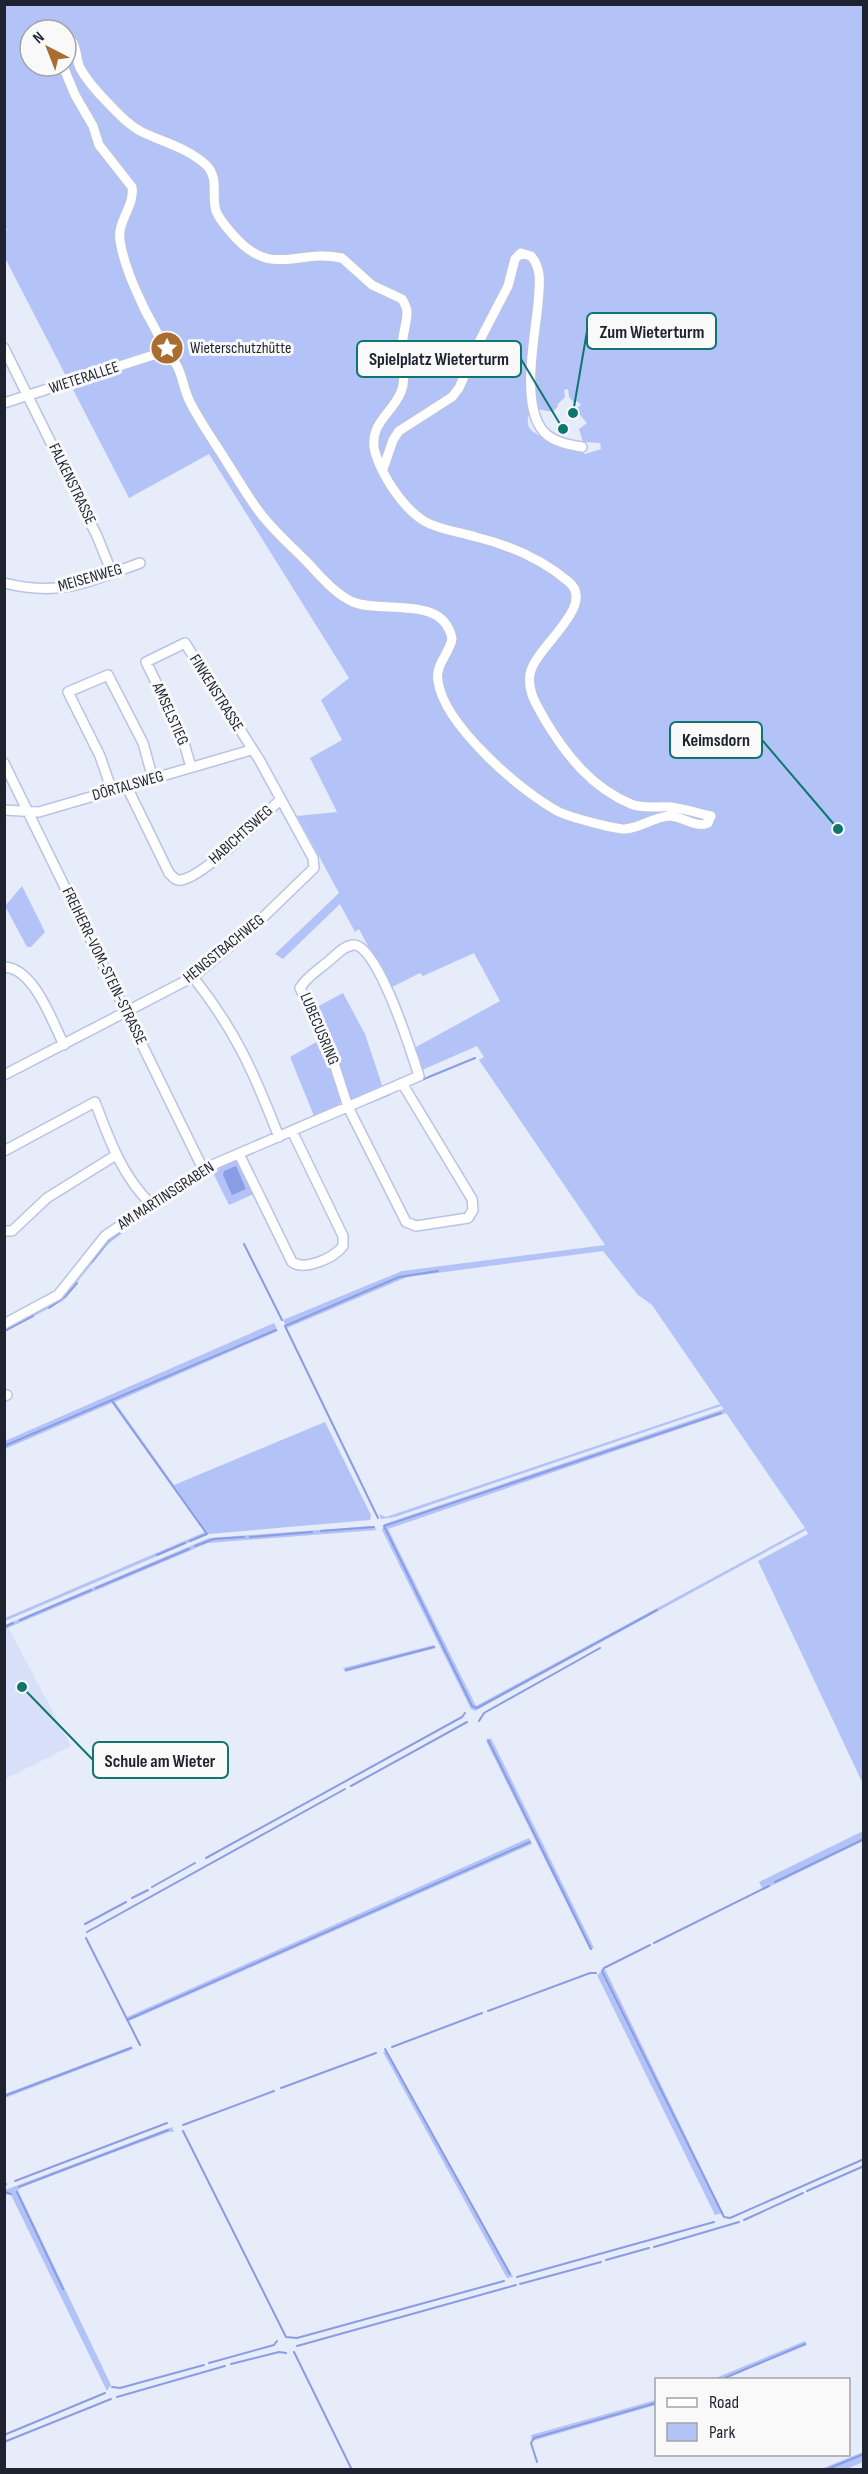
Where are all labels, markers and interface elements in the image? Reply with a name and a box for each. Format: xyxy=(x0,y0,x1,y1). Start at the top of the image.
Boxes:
north arrow xyxy=(18,18,78,78)
text: N xyxy=(29,28,48,48)
callout: Zum Wieterturm xyxy=(587,313,716,349)
text: Zum Wieterturm xyxy=(600,322,705,343)
place icon: Wieterschutzhütte xyxy=(149,330,185,366)
place label: Wieterschutzhütte xyxy=(190,339,291,358)
callout: Spielplatz Wieterturm xyxy=(357,341,521,377)
text: Spielplatz Wieterturm xyxy=(369,349,509,370)
street label: WIETERALLEE xyxy=(47,358,121,398)
street label: FALKENSTRASSE xyxy=(44,440,100,528)
street label: MEISENWEG xyxy=(56,560,124,596)
street label: FINKENSTRASSE xyxy=(185,651,247,735)
street label: AMSELSTIEG xyxy=(147,679,192,748)
callout: Keimsdorn xyxy=(670,722,762,758)
text: Keimsdorn xyxy=(682,730,750,751)
street label: DÖRTALSWEG xyxy=(90,767,166,805)
street label: HABICHTSWEG xyxy=(205,801,277,869)
street label: FREIHERR-VOM-STEIN-STRASSE xyxy=(58,884,150,1048)
street label: HENGSTBACHWEG xyxy=(180,911,268,987)
street label: LUBECUSRING xyxy=(295,990,343,1068)
street label: AM MARTINSGRABEN xyxy=(113,1158,218,1235)
callout: Schule am Wieter xyxy=(93,1742,228,1778)
text: Schule am Wieter xyxy=(105,1751,216,1772)
legend xyxy=(655,2378,850,2456)
text: Road xyxy=(709,2392,739,2413)
text: Park xyxy=(709,2422,735,2443)

